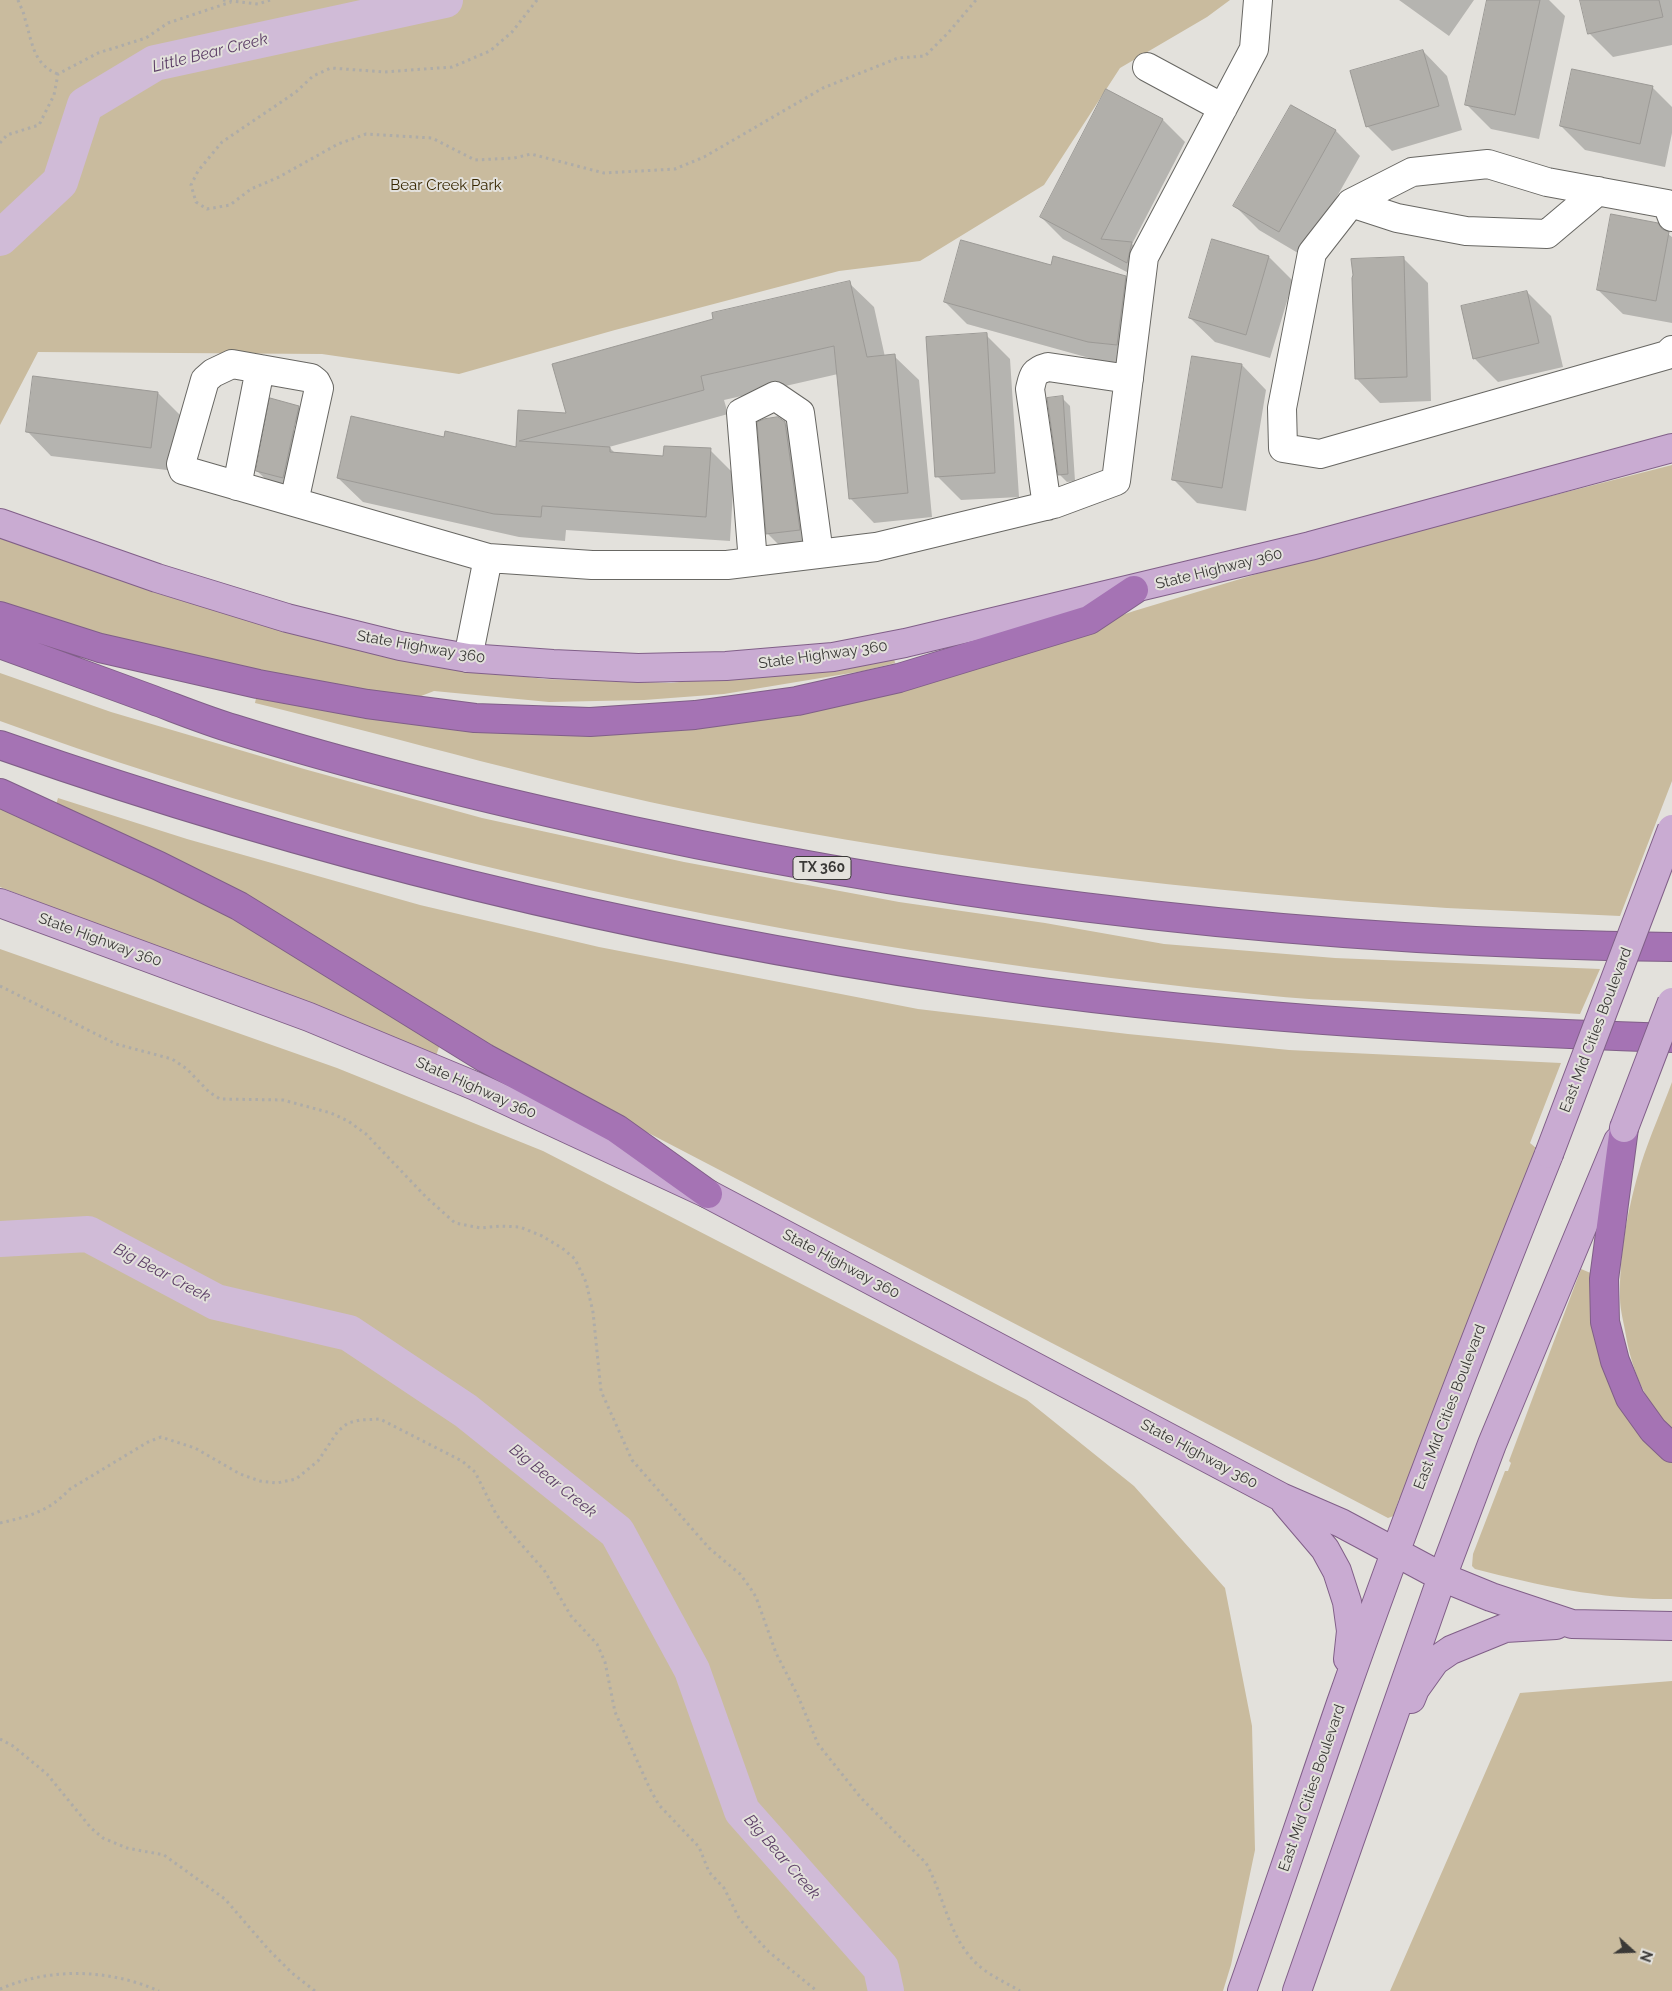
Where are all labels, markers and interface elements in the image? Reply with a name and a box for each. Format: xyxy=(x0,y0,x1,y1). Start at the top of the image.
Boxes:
water label: Little Bear Creek xyxy=(150,29,270,77)
park label: Bear Creek Park xyxy=(390,176,502,194)
street label: State Highway 360 xyxy=(1154,545,1284,593)
street label: State Highway 360 xyxy=(355,627,487,667)
street label: State Highway 360 xyxy=(757,637,889,673)
road number: TX 360 xyxy=(793,856,851,880)
street label: State Highway 360 xyxy=(36,909,164,971)
street label: East Mid Cities Boulevard xyxy=(1556,945,1636,1115)
street label: State Highway 360 xyxy=(413,1053,539,1123)
street label: State Highway 360 xyxy=(779,1226,903,1302)
water label: Big Bear Creek xyxy=(111,1240,213,1306)
street label: East Mid Cities Boulevard xyxy=(1410,1322,1490,1492)
street label: State Highway 360 xyxy=(1137,1416,1261,1492)
water label: Big Bear Creek xyxy=(506,1440,600,1522)
street label: East Mid Cities Boulevard xyxy=(1275,1702,1349,1874)
water label: Big Bear Creek xyxy=(740,1811,824,1903)
north arrow xyxy=(1607,1926,1657,1976)
text: N xyxy=(1637,1948,1655,1964)

